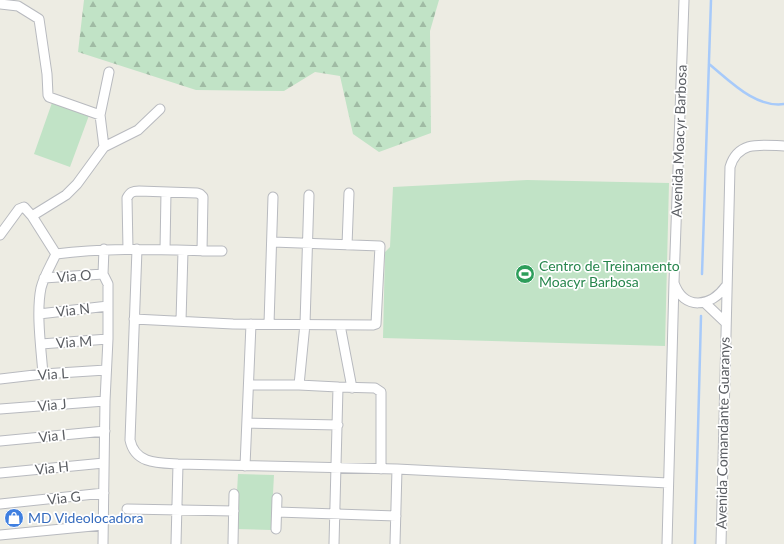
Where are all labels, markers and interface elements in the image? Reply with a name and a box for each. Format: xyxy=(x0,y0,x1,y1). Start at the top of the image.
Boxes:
street label: Avenida Moacyr Barbosa xyxy=(667,64,690,218)
place label: Centro de Treinamento Moacyr Barbosa xyxy=(539,257,680,290)
sports icon: Centro de Treinamento Moacyr Barbosa xyxy=(514,263,536,285)
street label: Via O xyxy=(56,266,92,285)
street label: Via N xyxy=(55,299,91,320)
street label: Via M xyxy=(55,332,93,351)
street label: Avenida Comandante Guaranys xyxy=(712,337,733,529)
street label: Via L xyxy=(37,364,69,383)
street label: Via J xyxy=(37,395,67,414)
street label: Via I xyxy=(37,426,66,445)
street label: Via H xyxy=(34,457,70,478)
street label: Via G xyxy=(46,487,82,508)
shop icon: MD Videolocadora xyxy=(3,507,25,529)
place label: MD Videolocadora xyxy=(28,509,143,526)

